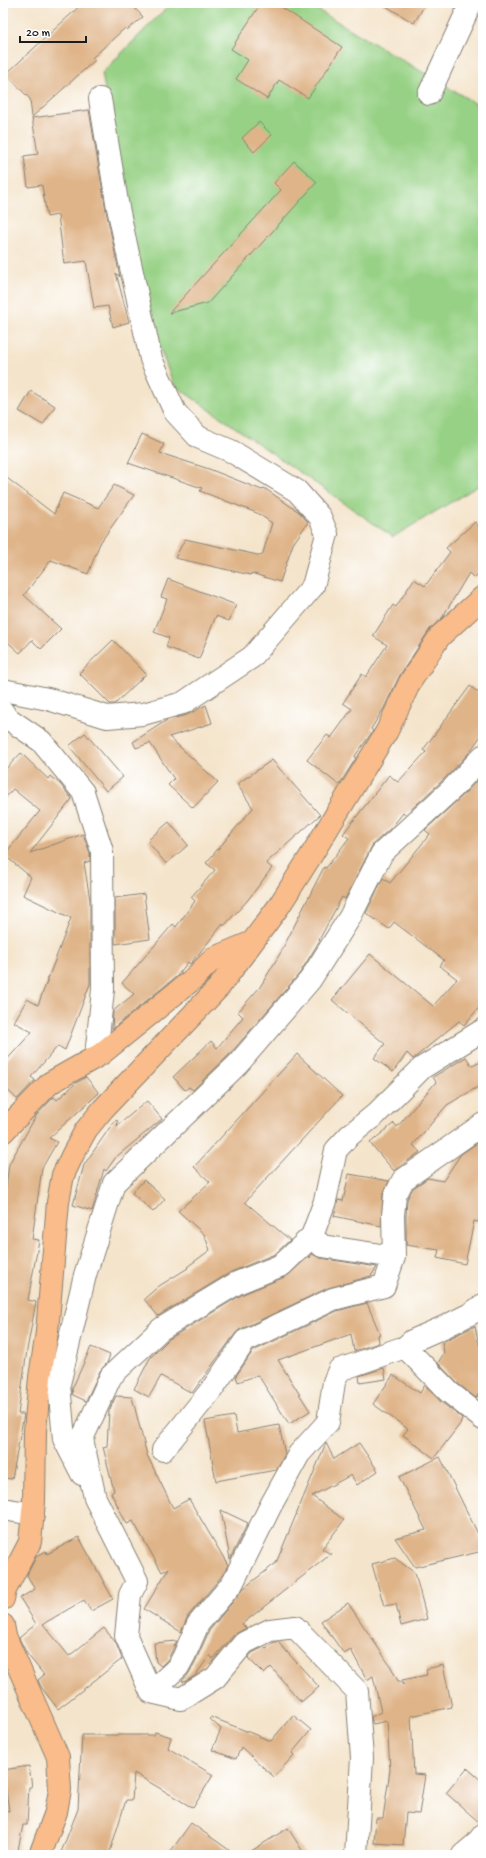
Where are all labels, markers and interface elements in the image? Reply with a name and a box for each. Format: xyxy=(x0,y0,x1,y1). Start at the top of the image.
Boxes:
scale bar xyxy=(20,18,86,44)
text: 20 m xyxy=(26,27,51,41)

